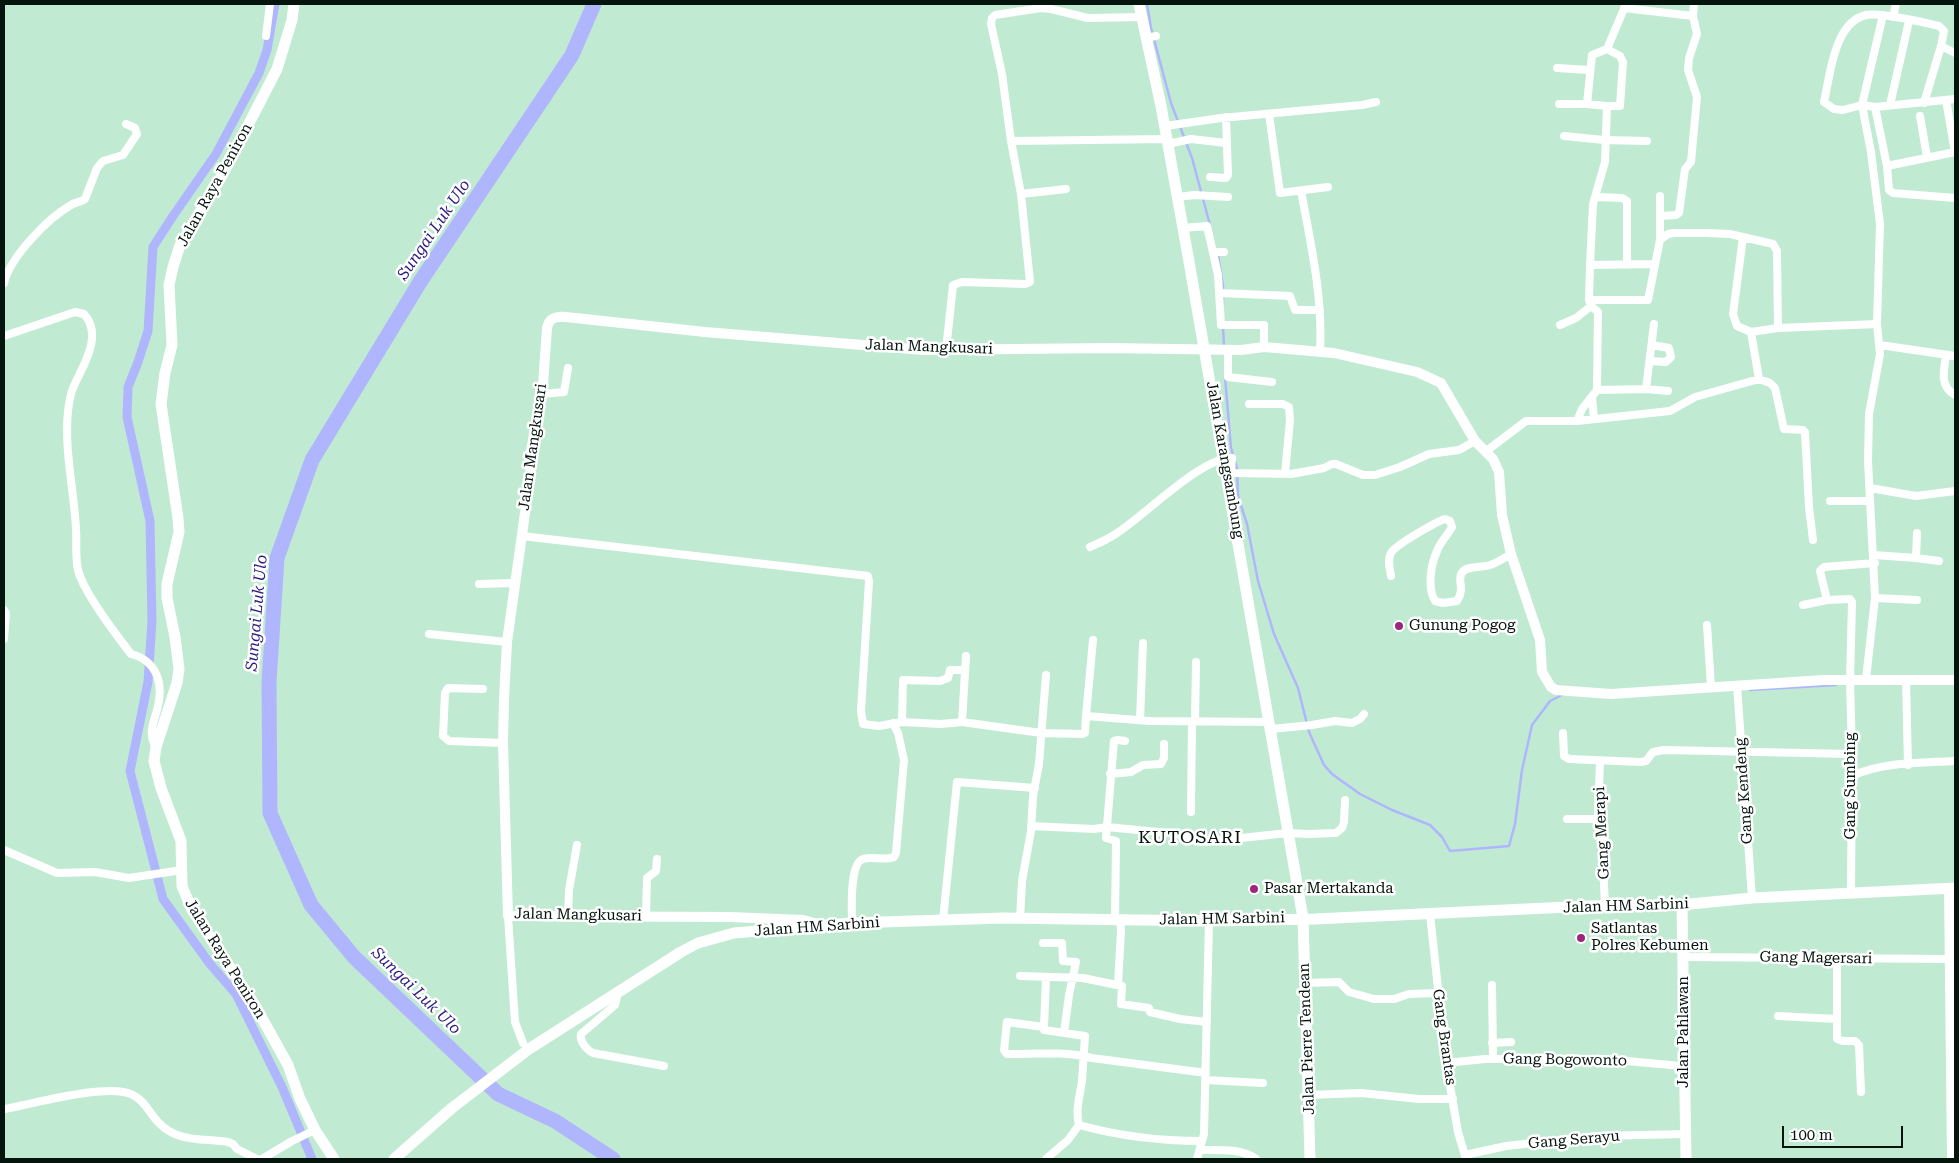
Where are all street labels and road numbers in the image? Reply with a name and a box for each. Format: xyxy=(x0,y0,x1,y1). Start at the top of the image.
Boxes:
street label: Jalan Raya Peniron xyxy=(174,120,256,250)
street label: Jalan Mangkusari xyxy=(865,336,993,358)
street label: Jalan Karangsambung xyxy=(1202,380,1248,540)
street label: Jalan Mangkusari xyxy=(515,382,551,512)
street label: Gang Sumbing xyxy=(1842,733,1860,839)
street label: Gang Kendeng xyxy=(1731,737,1757,845)
street label: Gang Merapi xyxy=(1591,786,1613,880)
street label: Jalan HM Sarbini xyxy=(1563,895,1689,917)
street label: Jalan Raya Peniron xyxy=(181,896,269,1022)
street label: Jalan Mangkusari xyxy=(514,905,642,925)
street label: Jalan HM Sarbini xyxy=(1159,909,1285,929)
street label: Jalan HM Sarbini xyxy=(754,914,880,940)
street label: Gang Magersari xyxy=(1759,948,1873,968)
street label: Jalan Pierre Tendean xyxy=(1295,963,1319,1115)
street label: Jalan Pahlawan xyxy=(1675,976,1693,1088)
street label: Gang Brantas xyxy=(1428,988,1460,1086)
street label: Gang Bogowonto xyxy=(1503,1050,1627,1070)
street label: Gang Serayu xyxy=(1527,1127,1621,1153)

